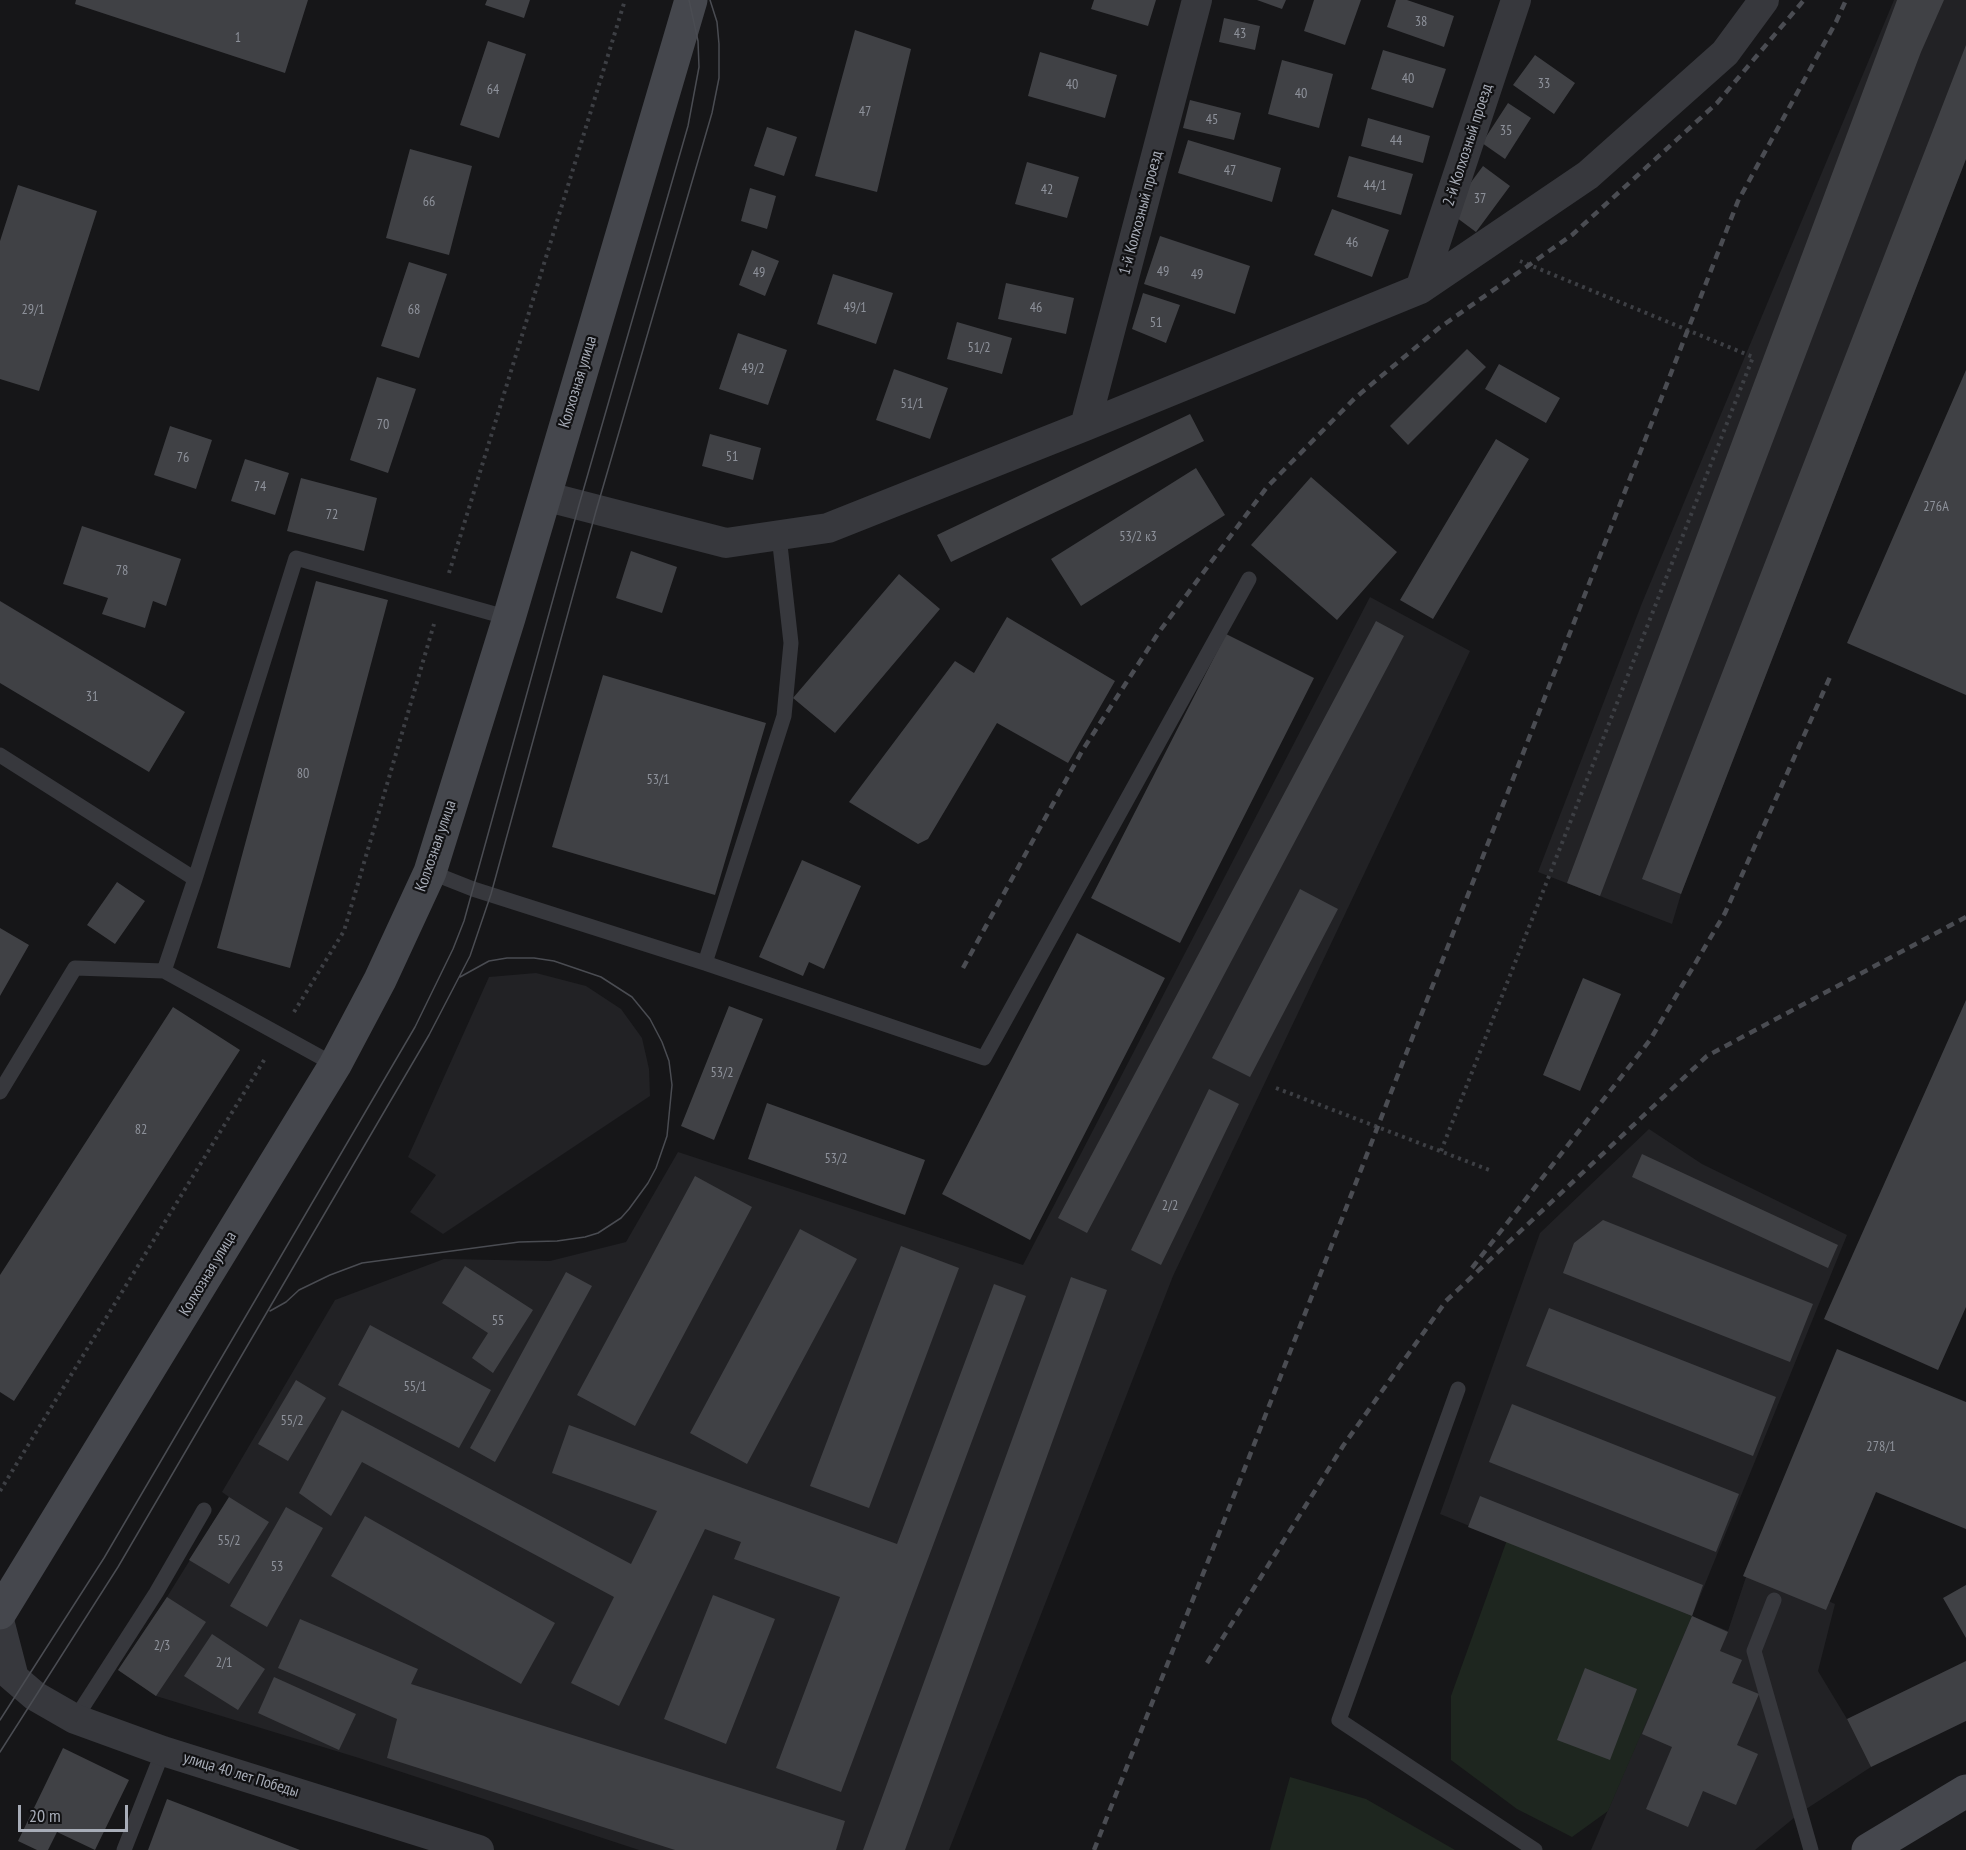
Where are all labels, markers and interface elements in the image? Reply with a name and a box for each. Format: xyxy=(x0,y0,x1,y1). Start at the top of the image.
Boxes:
house number: 38 xyxy=(1415,14,1427,30)
house number: 43 xyxy=(1234,26,1246,42)
house number: 1 xyxy=(235,30,241,46)
house number: 40 xyxy=(1402,71,1414,87)
house number: 33 xyxy=(1538,76,1550,92)
house number: 40 xyxy=(1066,77,1078,93)
street label: 2-й Колхозный проезд xyxy=(1439,81,1497,209)
house number: 64 xyxy=(487,82,499,98)
house number: 40 xyxy=(1295,86,1307,102)
house number: 47 xyxy=(859,104,871,120)
house number: 45 xyxy=(1206,112,1218,128)
house number: 35 xyxy=(1500,123,1512,139)
house number: 44 xyxy=(1390,133,1402,149)
street label: 1-й Колхозный проезд xyxy=(1115,149,1167,277)
house number: 47 xyxy=(1224,163,1236,179)
house number: 44/1 xyxy=(1363,178,1387,194)
house number: 42 xyxy=(1041,182,1053,198)
house number: 37 xyxy=(1474,191,1486,207)
house number: 66 xyxy=(423,194,435,210)
house number: 46 xyxy=(1346,235,1358,251)
house number: 49 xyxy=(1157,264,1169,280)
house number: 49 xyxy=(753,265,765,281)
house number: 49 xyxy=(1191,267,1203,283)
house number: 49/1 xyxy=(843,300,867,316)
house number: 46 xyxy=(1030,300,1042,316)
house number: 29/1 xyxy=(21,302,45,318)
house number: 68 xyxy=(408,302,420,318)
house number: 51 xyxy=(1150,315,1162,331)
street label: Колхозная улица xyxy=(555,334,601,430)
house number: 51/2 xyxy=(967,340,991,356)
house number: 49/2 xyxy=(741,361,765,377)
house number: 51/1 xyxy=(900,396,924,412)
house number: 70 xyxy=(377,417,389,433)
house number: 51 xyxy=(726,449,738,465)
house number: 76 xyxy=(177,450,189,466)
house number: 74 xyxy=(254,479,266,495)
house number: 276А xyxy=(1923,499,1949,515)
house number: 72 xyxy=(326,507,338,523)
house number: 53/2 к3 xyxy=(1119,529,1157,545)
house number: 78 xyxy=(116,563,128,579)
house number: 31 xyxy=(86,689,98,705)
house number: 80 xyxy=(297,766,309,782)
house number: 53/1 xyxy=(646,772,670,788)
street label: Колхозная улица xyxy=(411,798,461,894)
house number: 53/2 xyxy=(710,1065,734,1081)
house number: 82 xyxy=(135,1122,147,1138)
house number: 53/2 xyxy=(824,1151,848,1167)
house number: 2/2 xyxy=(1162,1198,1178,1214)
street label: Колхозная улица xyxy=(175,1228,241,1320)
house number: 55 xyxy=(492,1313,504,1329)
house number: 55/1 xyxy=(403,1379,427,1395)
house number: 55/2 xyxy=(280,1413,304,1429)
house number: 278/1 xyxy=(1866,1439,1896,1455)
house number: 55/2 xyxy=(217,1533,241,1549)
house number: 53 xyxy=(271,1559,283,1575)
house number: 2/3 xyxy=(154,1638,170,1654)
house number: 2/1 xyxy=(216,1655,232,1671)
street label: улица 40 лет Победы xyxy=(181,1748,301,1802)
scale bar xyxy=(21,1793,130,1831)
text: 20 m xyxy=(29,1804,61,1827)

